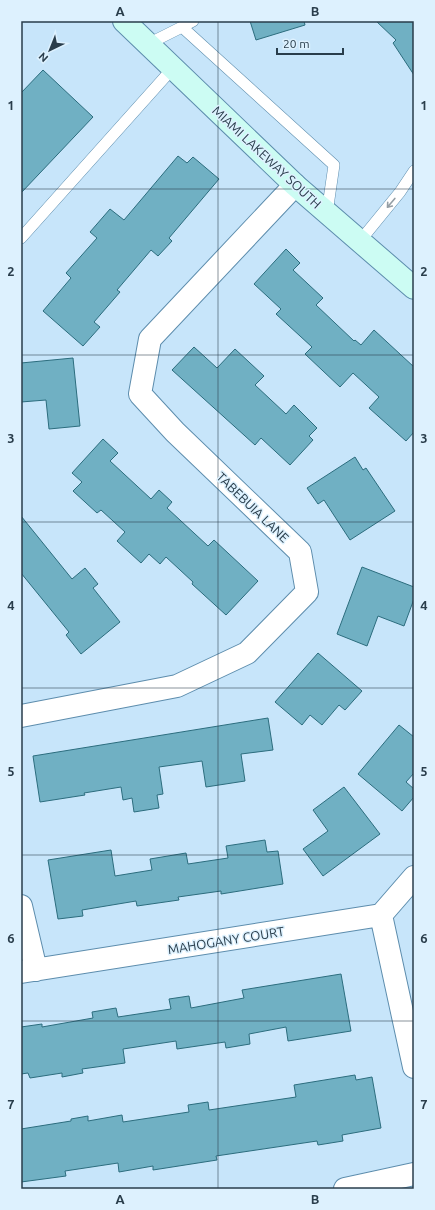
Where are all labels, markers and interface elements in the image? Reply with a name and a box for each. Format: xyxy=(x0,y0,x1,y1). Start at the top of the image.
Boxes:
text: A xyxy=(115,4,125,18)
text: B xyxy=(311,4,320,18)
north arrow xyxy=(30,30,70,70)
scale bar xyxy=(277,30,343,56)
text: 20 m xyxy=(283,37,310,50)
text: N xyxy=(36,50,50,65)
text: 1 xyxy=(7,98,15,112)
text: 1 xyxy=(420,98,428,112)
street label: MIAMI LAKEWAY SOUTH xyxy=(210,103,324,211)
one-way arrow xyxy=(387,197,396,208)
text: 2 xyxy=(7,264,15,278)
text: 2 xyxy=(420,264,428,278)
text: 3 xyxy=(7,431,15,445)
text: 3 xyxy=(420,431,428,445)
street label: TABEBUIA LANE xyxy=(214,469,292,545)
text: 4 xyxy=(7,598,15,612)
text: 4 xyxy=(420,598,428,612)
text: 5 xyxy=(7,764,15,778)
text: 5 xyxy=(420,764,428,778)
street label: MAHOGANY COURT xyxy=(167,924,285,956)
text: 6 xyxy=(7,931,15,945)
text: 6 xyxy=(420,931,428,945)
text: 7 xyxy=(7,1097,15,1111)
text: 7 xyxy=(420,1097,428,1111)
text: A xyxy=(115,1192,125,1206)
text: B xyxy=(311,1192,320,1206)

